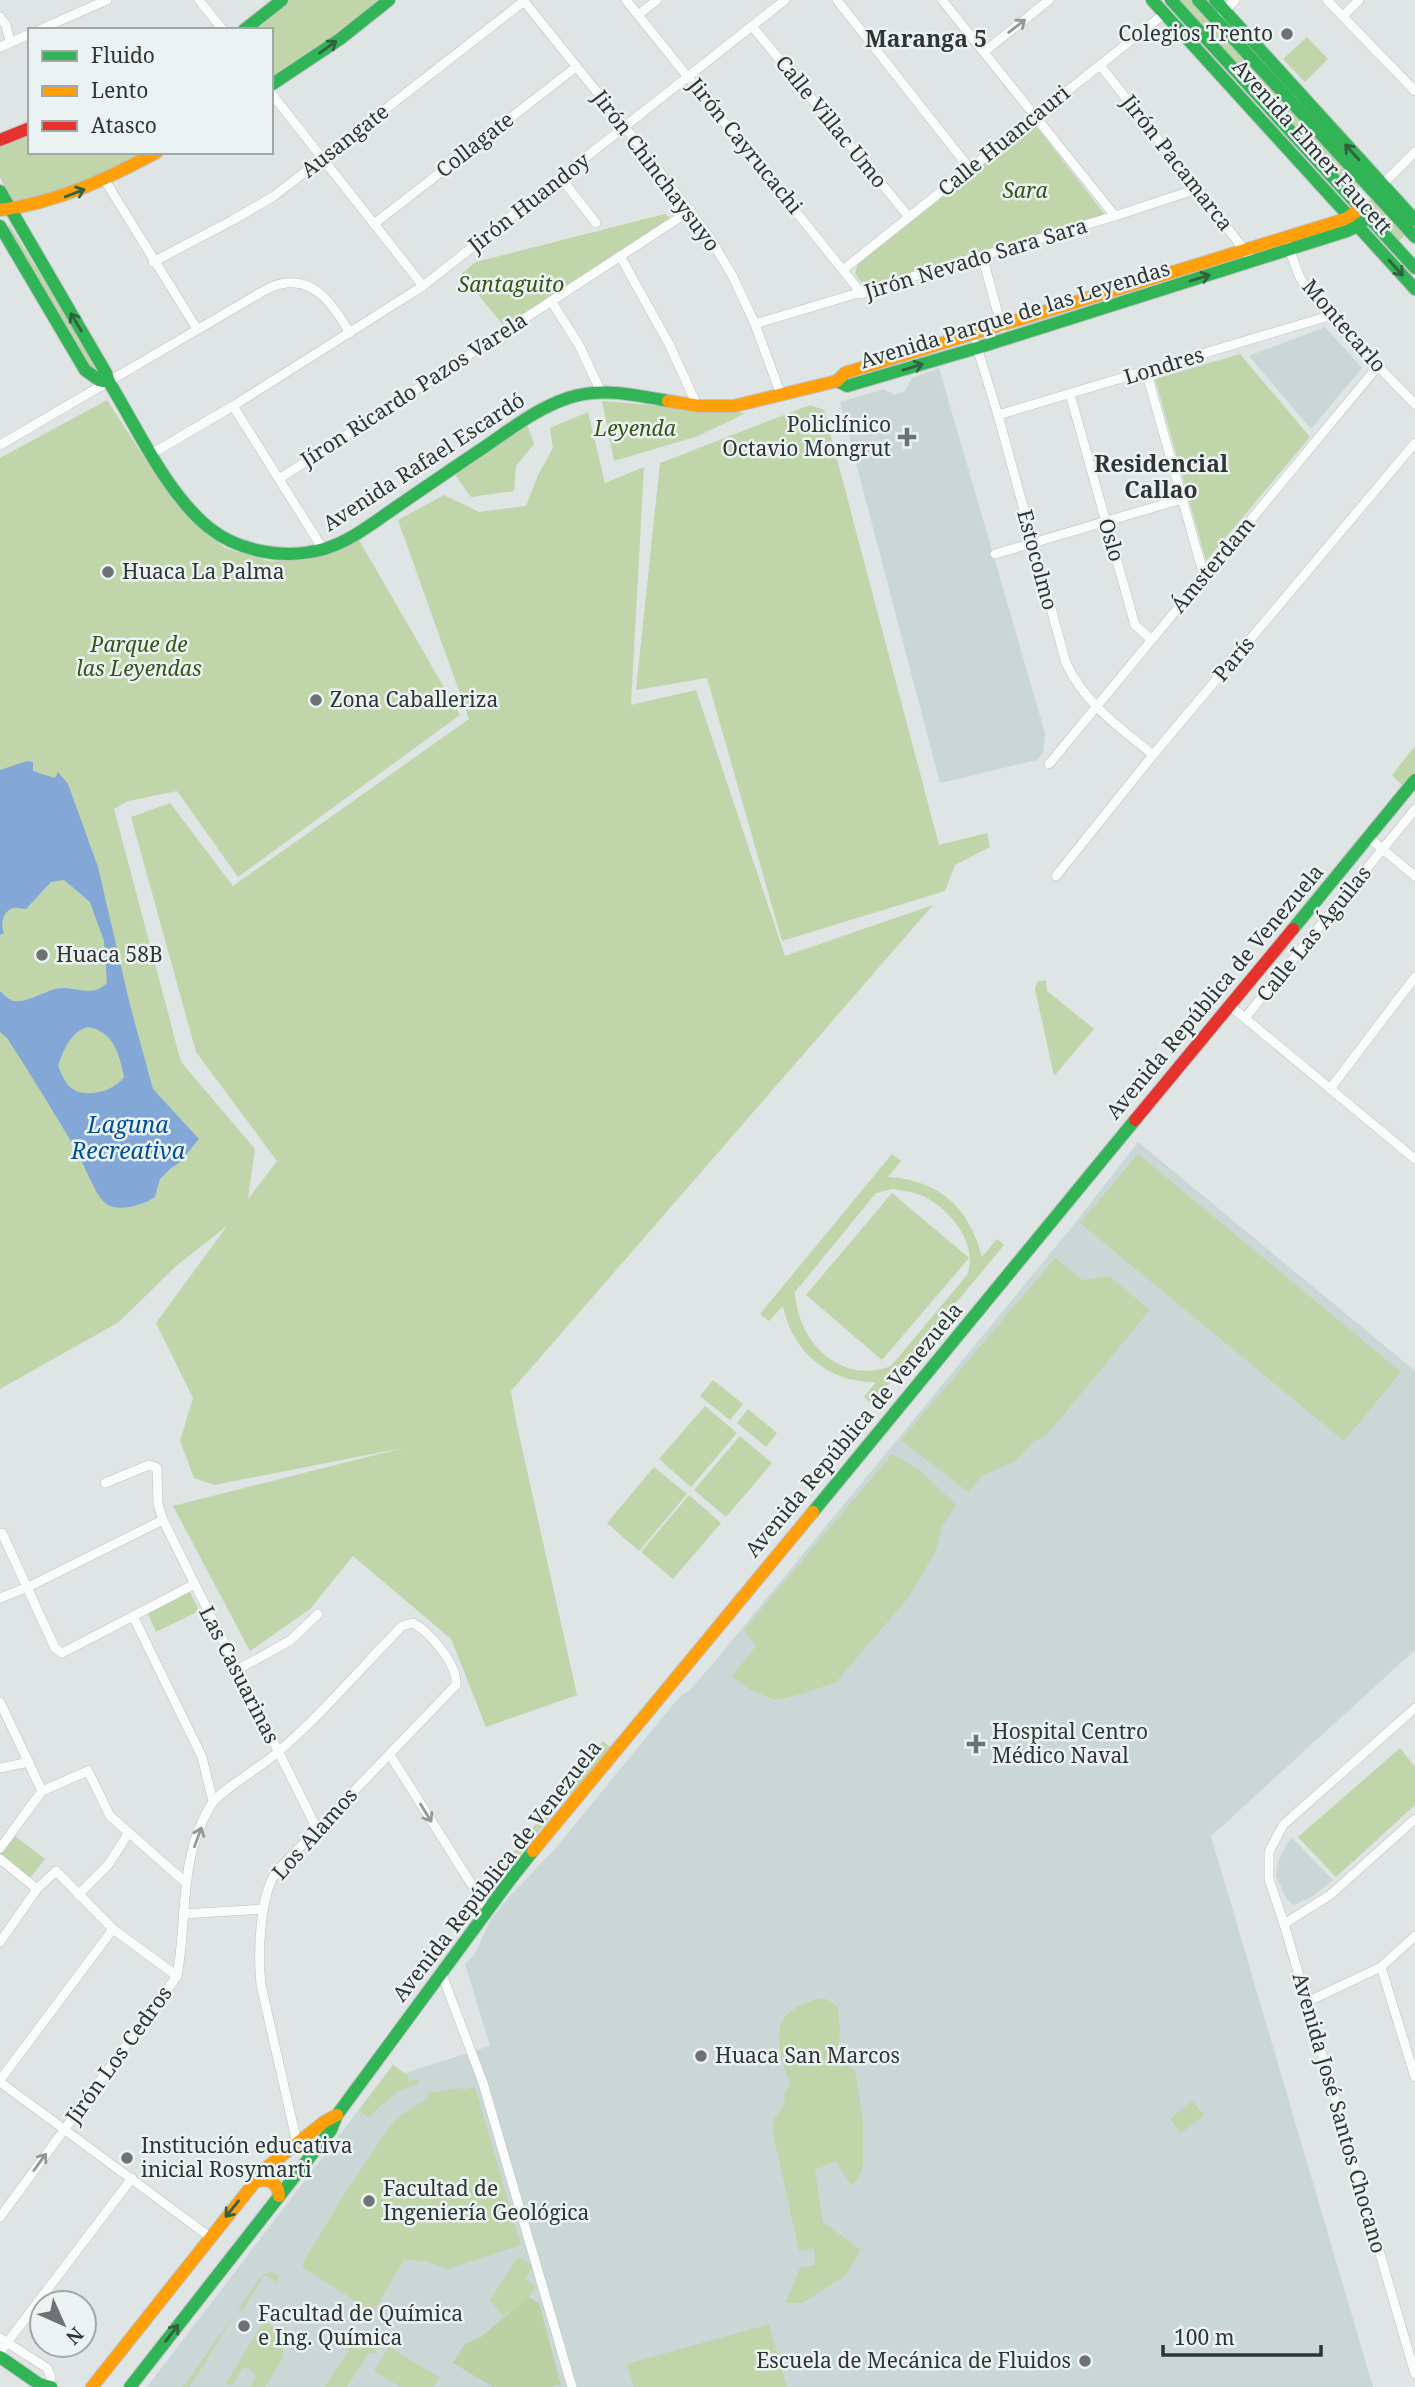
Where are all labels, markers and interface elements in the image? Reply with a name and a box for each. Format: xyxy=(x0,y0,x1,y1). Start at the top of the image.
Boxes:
one-way arrow xyxy=(1007,18,1025,34)
place label: Colegios Trento xyxy=(1118,19,1273,47)
district label: Maranga 5 xyxy=(865,22,987,54)
marker: Colegios Trento xyxy=(1279,26,1295,42)
legend xyxy=(28,28,273,154)
one-way arrow xyxy=(318,40,337,54)
text: Fluido xyxy=(91,41,155,69)
street label: Calle Villac Umo xyxy=(770,49,894,194)
street label: Avenida Elmer Faucett xyxy=(1227,53,1399,240)
street label: Jirón Cayrucachi xyxy=(682,71,809,219)
text: Lento xyxy=(91,76,148,104)
street label: Calle Huancauri xyxy=(932,78,1075,202)
street label: Jirón Chinchaysuyo xyxy=(586,83,727,257)
street label: Jirón Pacamarca xyxy=(1115,88,1240,236)
street label: Ausangate xyxy=(295,97,394,183)
street label: Collagate xyxy=(430,105,519,183)
text: Atasco xyxy=(91,111,157,139)
one-way arrow xyxy=(1344,144,1361,161)
street label: Jirón Huandoy xyxy=(461,146,595,259)
park label: Sara xyxy=(1002,176,1048,204)
one-way arrow xyxy=(63,185,85,198)
street label: Jirón Nevado Sara Sara xyxy=(860,211,1090,306)
street label: Avenida Parque de las Leyendas xyxy=(856,253,1173,375)
one-way arrow xyxy=(1387,259,1404,276)
park label: Santaguito xyxy=(458,270,564,298)
one-way arrow xyxy=(1189,271,1211,283)
street label: Montecarlo xyxy=(1297,273,1393,378)
street label: Jíron Ricardo Pazos Varela xyxy=(294,305,532,474)
one-way arrow xyxy=(68,313,82,333)
street label: Londres xyxy=(1120,340,1207,390)
one-way arrow xyxy=(902,360,924,373)
street label: Avenida Rafael Escardó xyxy=(317,385,530,537)
place label: Policlínico Octavio Mongrut xyxy=(722,410,891,462)
park label: Leyenda xyxy=(593,414,677,442)
marker: Policlínico Octavio Mongrut xyxy=(897,427,917,447)
district label: Residencial Callao xyxy=(1094,447,1228,505)
street label: Estocolmo xyxy=(1011,506,1065,613)
street label: Ámsterdam xyxy=(1164,510,1261,618)
street label: Oslo xyxy=(1092,515,1131,565)
place label: Huaca La Palma xyxy=(122,557,284,585)
marker: Huaca La Palma xyxy=(100,564,116,580)
park label: Parque de las Leyendas xyxy=(76,630,202,682)
street label: París xyxy=(1206,630,1260,687)
place label: Zona Caballeriza xyxy=(330,685,498,713)
marker: Zona Caballeriza xyxy=(308,692,324,708)
street label: Avenida República de Venezuela xyxy=(1099,858,1329,1125)
street label: Calle Las Águilas xyxy=(1250,859,1377,1007)
place label: Huaca 58B xyxy=(56,940,163,968)
marker: Huaca 58B xyxy=(34,947,50,963)
water label: Laguna Recreativa xyxy=(70,1108,186,1166)
street label: Avenida República de Venezuela xyxy=(738,1296,968,1563)
street label: Las Casuarinas xyxy=(193,1601,287,1748)
place label: Hospital Centro Médico Naval xyxy=(992,1717,1148,1769)
street label: Avenida República de Venezuela xyxy=(385,1734,607,2007)
marker: Hospital Centro Médico Naval xyxy=(966,1734,986,1754)
street label: Los Alamos xyxy=(265,1781,363,1885)
one-way arrow xyxy=(419,1802,433,1822)
one-way arrow xyxy=(193,1826,205,1848)
street label: Avenida José Santos Chocano xyxy=(1286,1969,1393,2256)
street label: Jirón Los Cedros xyxy=(58,1980,178,2130)
place label: Huaca San Marcos xyxy=(715,2041,900,2069)
marker: Huaca San Marcos xyxy=(693,2048,709,2064)
place label: Institución educativa inicial Rosymarti xyxy=(141,2131,352,2183)
marker: Institución educativa inicial Rosymarti xyxy=(119,2150,135,2166)
one-way arrow xyxy=(33,2153,48,2172)
place label: Facultad de Ingeniería Geológica xyxy=(383,2174,589,2226)
marker: Facultad de Ingeniería Geológica xyxy=(361,2193,377,2209)
one-way arrow xyxy=(225,2200,240,2218)
north arrow xyxy=(28,2289,98,2359)
place label: Facultad de Química e Ing. Química xyxy=(258,2299,463,2351)
scale bar xyxy=(1163,2314,1320,2358)
marker: Facultad de Química e Ing. Química xyxy=(236,2318,252,2334)
text: N xyxy=(61,2322,90,2351)
text: 100 m xyxy=(1174,2323,1235,2351)
one-way arrow xyxy=(164,2325,179,2343)
place label: Escuela de Mecánica de Fluidos xyxy=(756,2346,1071,2374)
marker: Escuela de Mecánica de Fluidos xyxy=(1077,2353,1093,2369)

